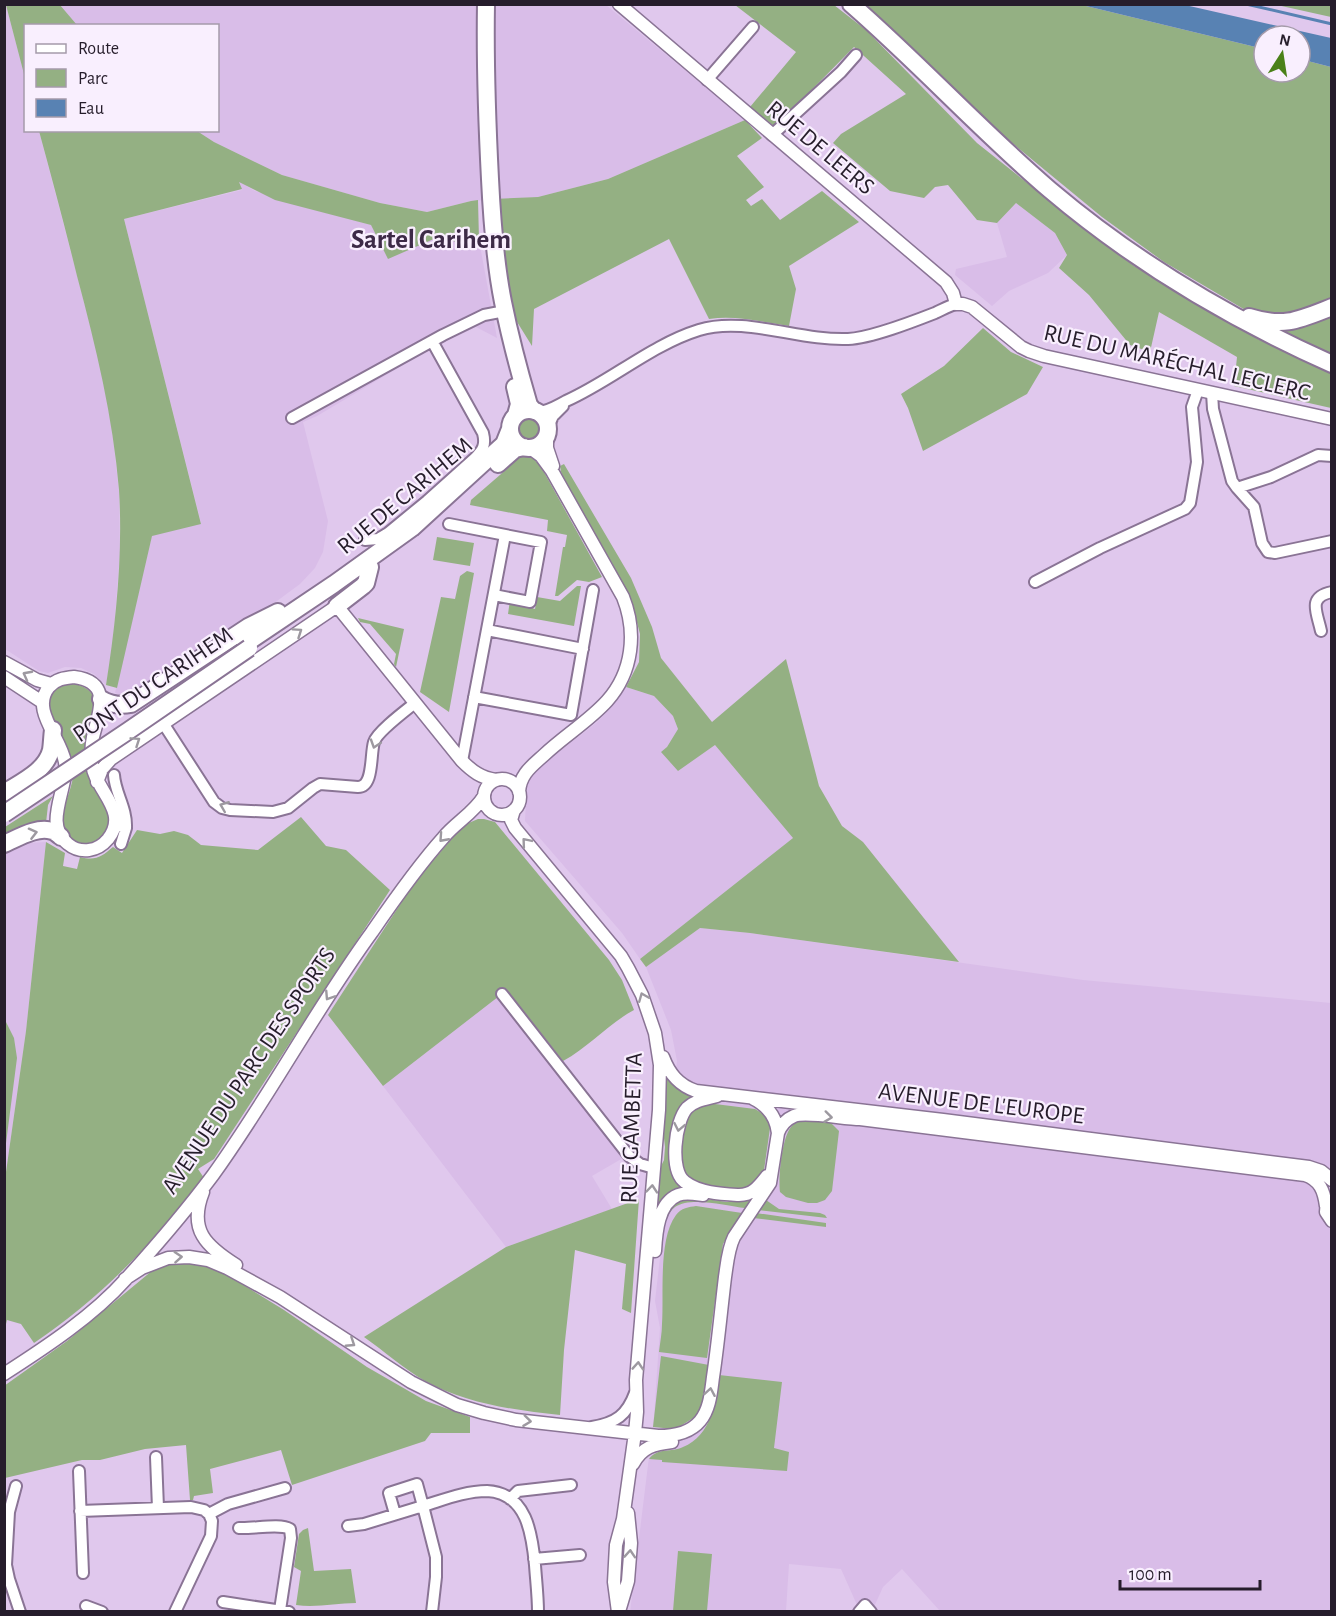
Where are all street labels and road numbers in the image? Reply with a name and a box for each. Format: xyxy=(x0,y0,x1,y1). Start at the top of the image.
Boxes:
street label: RUE DE LEERS xyxy=(762,96,878,200)
street label: RUE DU MARÉCHAL LECLERC xyxy=(1041,319,1313,405)
street label: RUE DE CARIHEM xyxy=(333,433,477,559)
street label: PONT DU CARIHEM xyxy=(69,623,237,747)
street label: AVENUE DU PARC DES SPORTS xyxy=(158,944,340,1198)
street label: RUE GAMBETTA xyxy=(617,1052,647,1204)
street label: AVENUE DE L'EUROPE xyxy=(877,1079,1086,1129)

